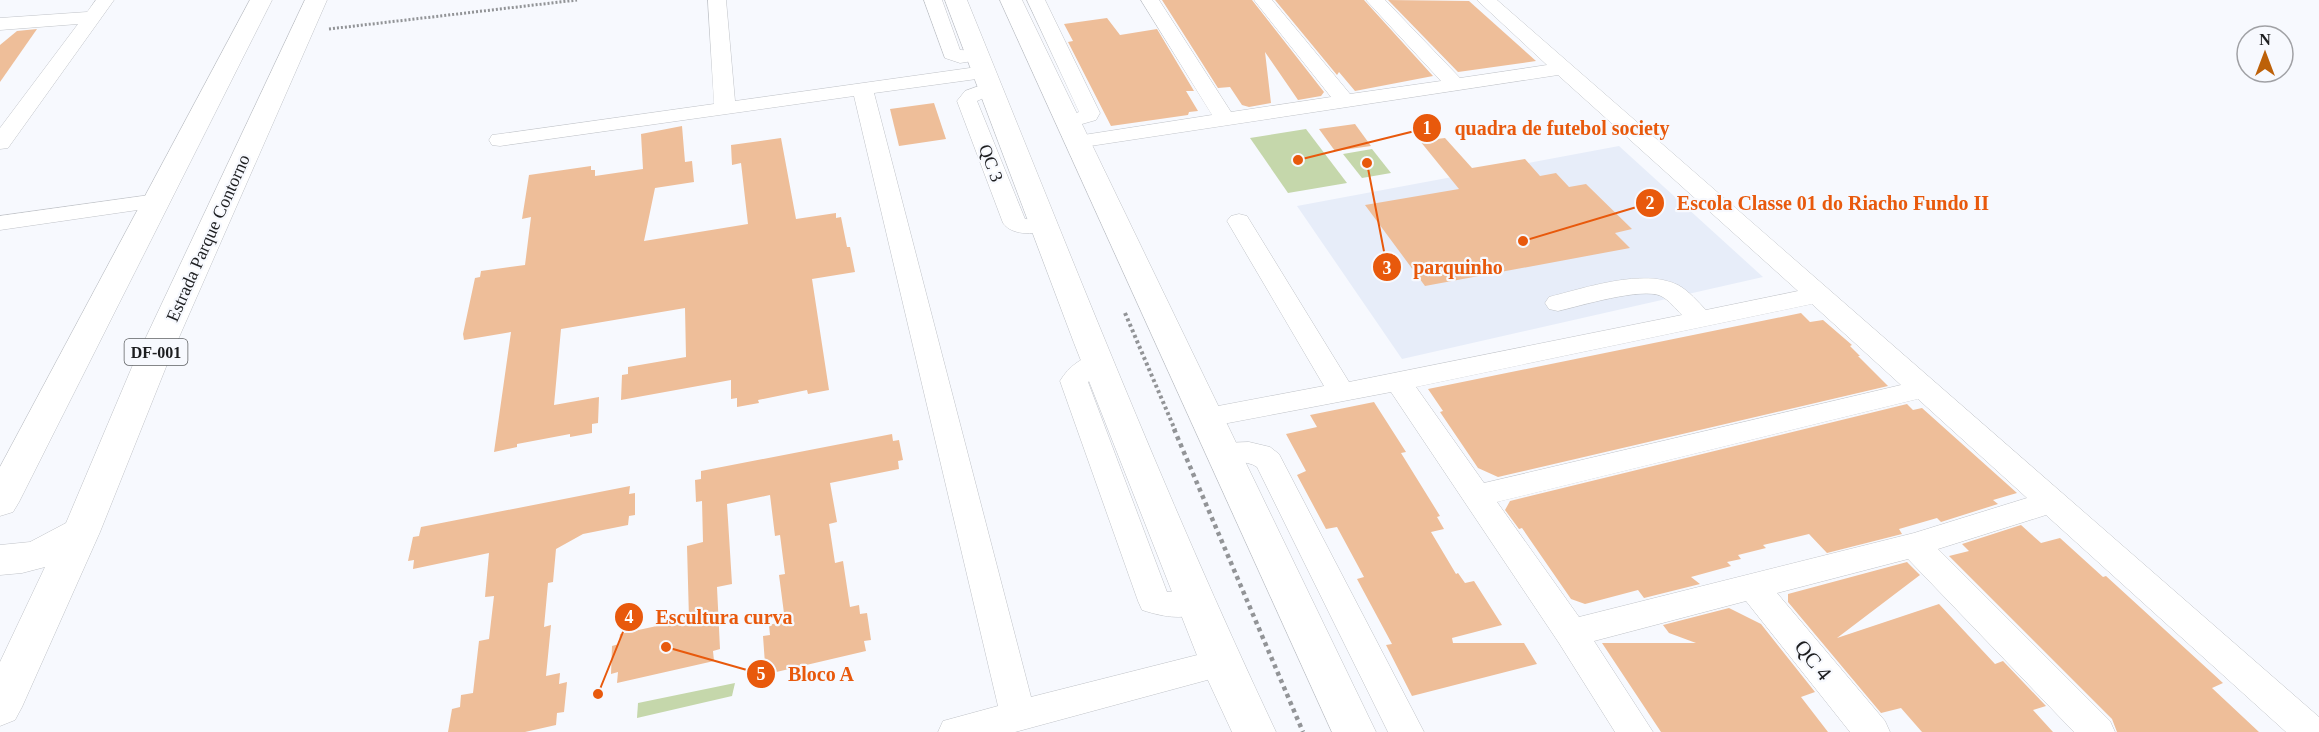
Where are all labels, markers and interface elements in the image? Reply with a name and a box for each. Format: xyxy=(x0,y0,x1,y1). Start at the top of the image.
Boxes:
north arrow xyxy=(2235,24,2295,84)
text: N xyxy=(2259,31,2271,48)
callout: quadra de futebol society xyxy=(1412,109,1681,147)
text: quadra de futebol society xyxy=(1455,117,1670,140)
text: 1 xyxy=(1423,118,1432,138)
street label: QC 3 xyxy=(975,141,1007,185)
street label: Estrada Parque Contorno xyxy=(162,151,254,325)
callout: Escola Classe 01 do Riacho Fundo II xyxy=(1635,184,2001,222)
text: Escola Classe 01 do Riacho Fundo II xyxy=(1677,192,1989,214)
text: 2 xyxy=(1646,193,1655,213)
callout: parquinho xyxy=(1372,248,1515,286)
text: parquinho xyxy=(1413,256,1503,279)
text: 3 xyxy=(1383,258,1392,278)
road number: DF-001 xyxy=(124,339,188,365)
callout: Escultura curva xyxy=(614,598,805,636)
text: Escultura curva xyxy=(655,606,793,628)
text: 4 xyxy=(625,607,634,627)
street label: QC 4 xyxy=(1790,635,1837,685)
callout: Bloco A xyxy=(746,655,867,693)
text: Bloco A xyxy=(788,663,855,685)
text: 5 xyxy=(757,664,766,684)

